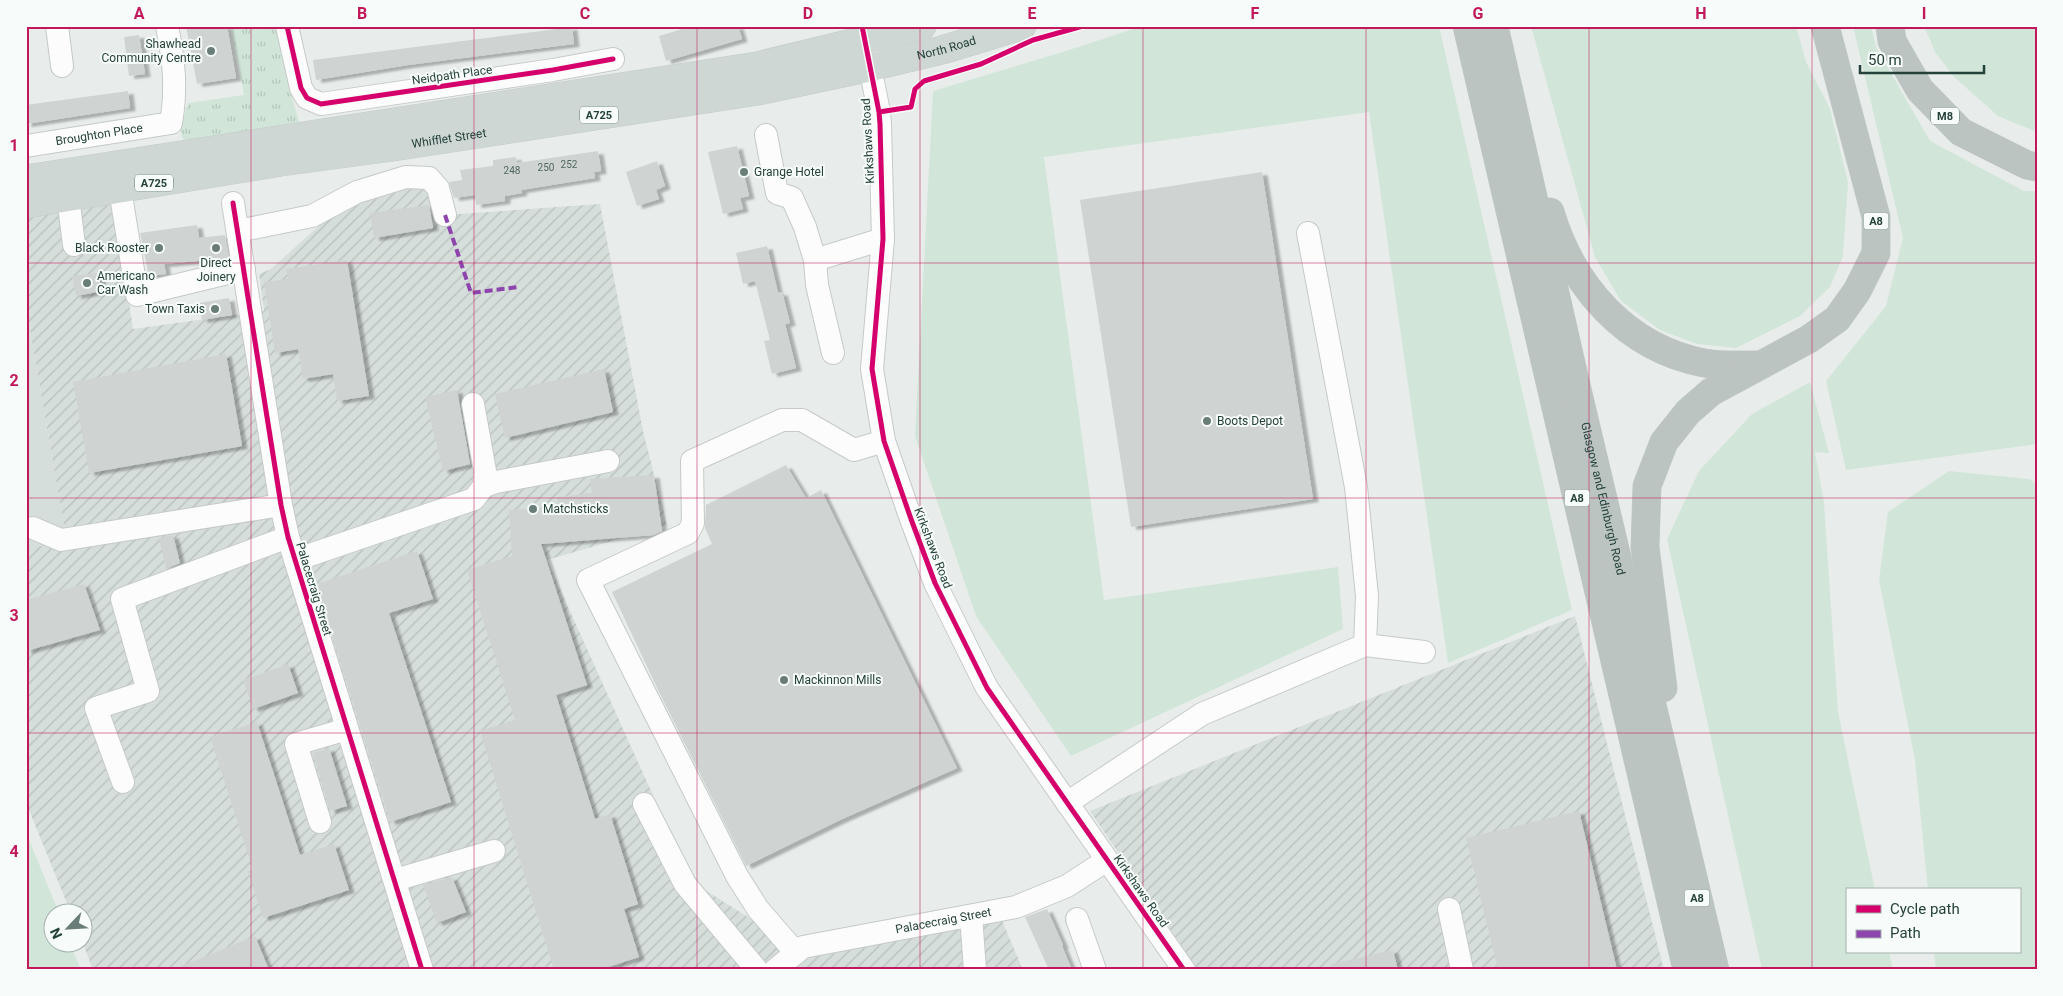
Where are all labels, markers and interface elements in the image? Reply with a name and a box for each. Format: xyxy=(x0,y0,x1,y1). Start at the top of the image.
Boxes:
text: A xyxy=(134,4,145,23)
text: B xyxy=(357,4,367,23)
text: C xyxy=(580,4,590,23)
text: D xyxy=(803,4,813,23)
text: E xyxy=(1028,4,1037,23)
text: F xyxy=(1251,4,1260,23)
text: G xyxy=(1473,4,1484,23)
text: H xyxy=(1695,4,1707,23)
text: I xyxy=(1922,4,1926,23)
street label: North Road xyxy=(915,33,978,63)
place label: Shawhead Community Centre xyxy=(102,37,201,65)
scale bar xyxy=(1860,42,1984,74)
marker: Shawhead Community Centre xyxy=(205,45,217,57)
text: 50 m xyxy=(1868,51,1902,69)
street label: Neidpath Place xyxy=(411,62,493,88)
street label: Kirkshaws Road xyxy=(859,98,877,184)
road number: A725 xyxy=(580,106,618,124)
road number: M8 xyxy=(1931,108,1959,124)
street label: Broughton Place xyxy=(54,121,144,148)
street label: Whifflet Street xyxy=(411,126,487,151)
text: 1 xyxy=(9,136,19,155)
house number: 252 xyxy=(561,159,578,170)
house number: 250 xyxy=(538,162,555,173)
house number: 248 xyxy=(504,165,521,176)
place label: Grange Hotel xyxy=(754,165,824,179)
marker: Grange Hotel xyxy=(738,166,750,178)
road number: A725 xyxy=(135,174,173,192)
road number: A8 xyxy=(1864,212,1888,230)
place label: Black Rooster xyxy=(75,241,149,255)
marker: Black Rooster xyxy=(153,242,165,254)
marker: Direct Joinery xyxy=(210,242,222,254)
place label: Direct Joinery xyxy=(196,256,236,284)
place label: Americano Car Wash xyxy=(97,269,155,297)
marker: Americano Car Wash xyxy=(81,277,93,289)
place label: Town Taxis xyxy=(145,302,205,316)
marker: Town Taxis xyxy=(209,303,221,315)
text: 2 xyxy=(9,371,19,390)
place label: Boots Depot xyxy=(1217,414,1283,428)
marker: Boots Depot xyxy=(1201,415,1213,427)
street label: Glasgow and Edinburgh Road xyxy=(1578,421,1628,576)
road number: A8 xyxy=(1564,489,1590,506)
place label: Matchsticks xyxy=(543,502,608,516)
marker: Matchsticks xyxy=(527,503,539,515)
street label: Kirkshaws Road xyxy=(911,506,955,590)
street label: Palacecraig Street xyxy=(293,541,335,638)
text: 3 xyxy=(9,606,19,625)
place label: Mackinnon Mills xyxy=(794,673,881,687)
marker: Mackinnon Mills xyxy=(778,674,790,686)
text: 4 xyxy=(9,842,19,861)
street label: Kirkshaws Road xyxy=(1111,852,1171,930)
legend xyxy=(1846,888,2020,954)
road number: A8 xyxy=(1684,890,1710,906)
text: Cycle path xyxy=(1890,900,1960,918)
north arrow xyxy=(42,904,92,954)
street label: Palacecraig Street xyxy=(894,905,992,936)
text: Path xyxy=(1890,924,1921,942)
text: N xyxy=(47,926,66,941)

